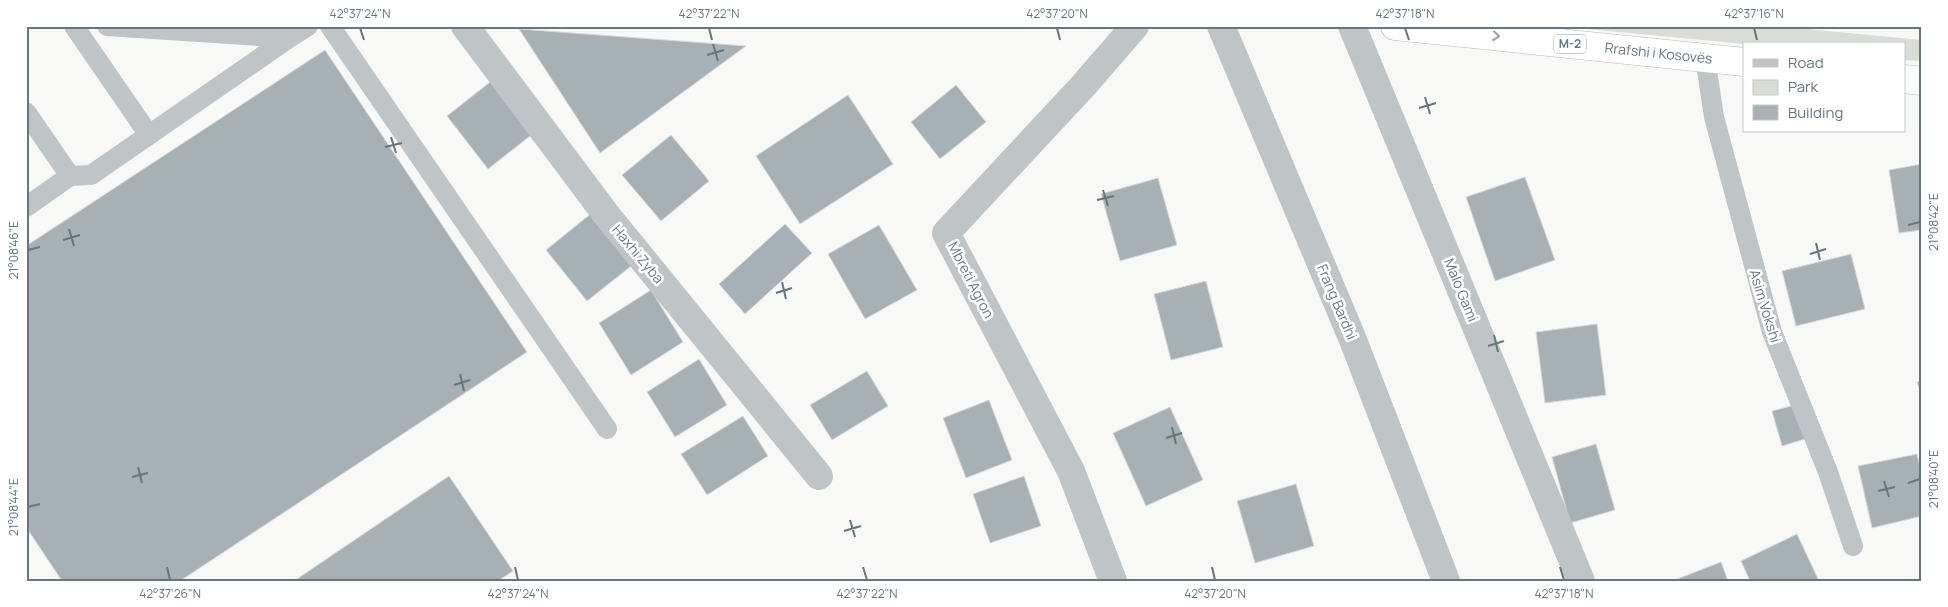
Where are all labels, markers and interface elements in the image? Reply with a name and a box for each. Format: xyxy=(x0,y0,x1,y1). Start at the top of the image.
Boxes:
text: 42°37'24"N xyxy=(330,5,390,22)
text: 42°37'22"N xyxy=(678,5,740,22)
text: 42°37'20"N xyxy=(1026,5,1088,22)
text: 42°37'18"N xyxy=(1375,5,1435,22)
text: 42°37'16"N xyxy=(1724,5,1784,22)
one-way arrow xyxy=(1492,31,1500,42)
road number: M-2 xyxy=(1554,34,1586,54)
street label: Rrafshi i Kosovës xyxy=(1604,38,1713,68)
legend xyxy=(1743,42,1906,132)
text: Road xyxy=(1788,52,1824,73)
text: Park xyxy=(1788,76,1818,97)
text: Building xyxy=(1788,102,1843,123)
text: 21°08'42"E xyxy=(1925,193,1942,251)
street label: Haxhi Zyba xyxy=(608,220,669,287)
text: 21°08'46"E xyxy=(5,221,22,279)
street label: Mbreti Agron xyxy=(944,238,999,321)
street label: Malo Gami xyxy=(1440,255,1483,324)
street label: Frang Bardhi xyxy=(1313,261,1362,342)
street label: Asim Vokshi xyxy=(1745,267,1786,345)
text: 21°08'40"E xyxy=(1925,450,1942,508)
text: 21°08'44"E xyxy=(5,478,22,536)
text: 42°37'26"N xyxy=(139,585,201,602)
text: 42°37'24"N xyxy=(488,585,548,602)
text: 42°37'22"N xyxy=(836,585,898,602)
text: 42°37'20"N xyxy=(1184,585,1246,602)
text: 42°37'18"N xyxy=(1534,585,1594,602)

